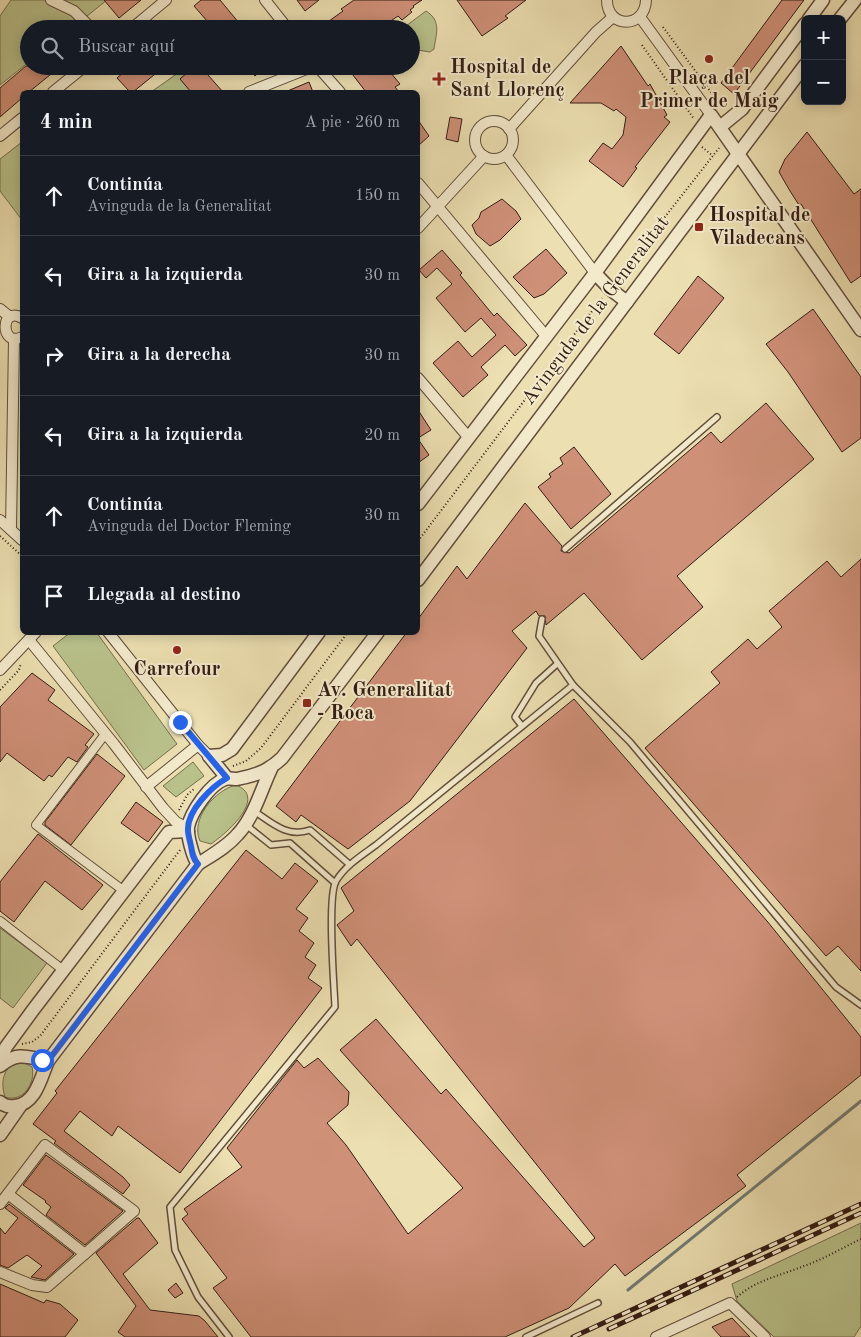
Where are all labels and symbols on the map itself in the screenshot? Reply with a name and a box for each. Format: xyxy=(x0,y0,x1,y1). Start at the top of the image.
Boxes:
marker: Plaça del Primer de Maig xyxy=(703,53,715,65)
place label: Hospital de Sant Llorenç xyxy=(450,58,565,101)
place label: Plaça del Primer de Maig xyxy=(639,69,779,112)
marker: Hospital de Sant Llorenç xyxy=(432,72,446,86)
place label: Hospital de Viladecans xyxy=(709,206,810,249)
street label: Avinguda de la Generalitat xyxy=(519,213,673,409)
marker: Hospital de Viladecans xyxy=(693,221,705,233)
marker: Carrefour xyxy=(171,644,183,656)
place label: Carrefour xyxy=(134,660,221,680)
place label: Av. Generalitat - Roca xyxy=(317,681,452,724)
marker: Av. Generalitat - Roca xyxy=(301,697,313,709)
route end xyxy=(169,711,192,734)
route start xyxy=(31,1049,54,1072)

